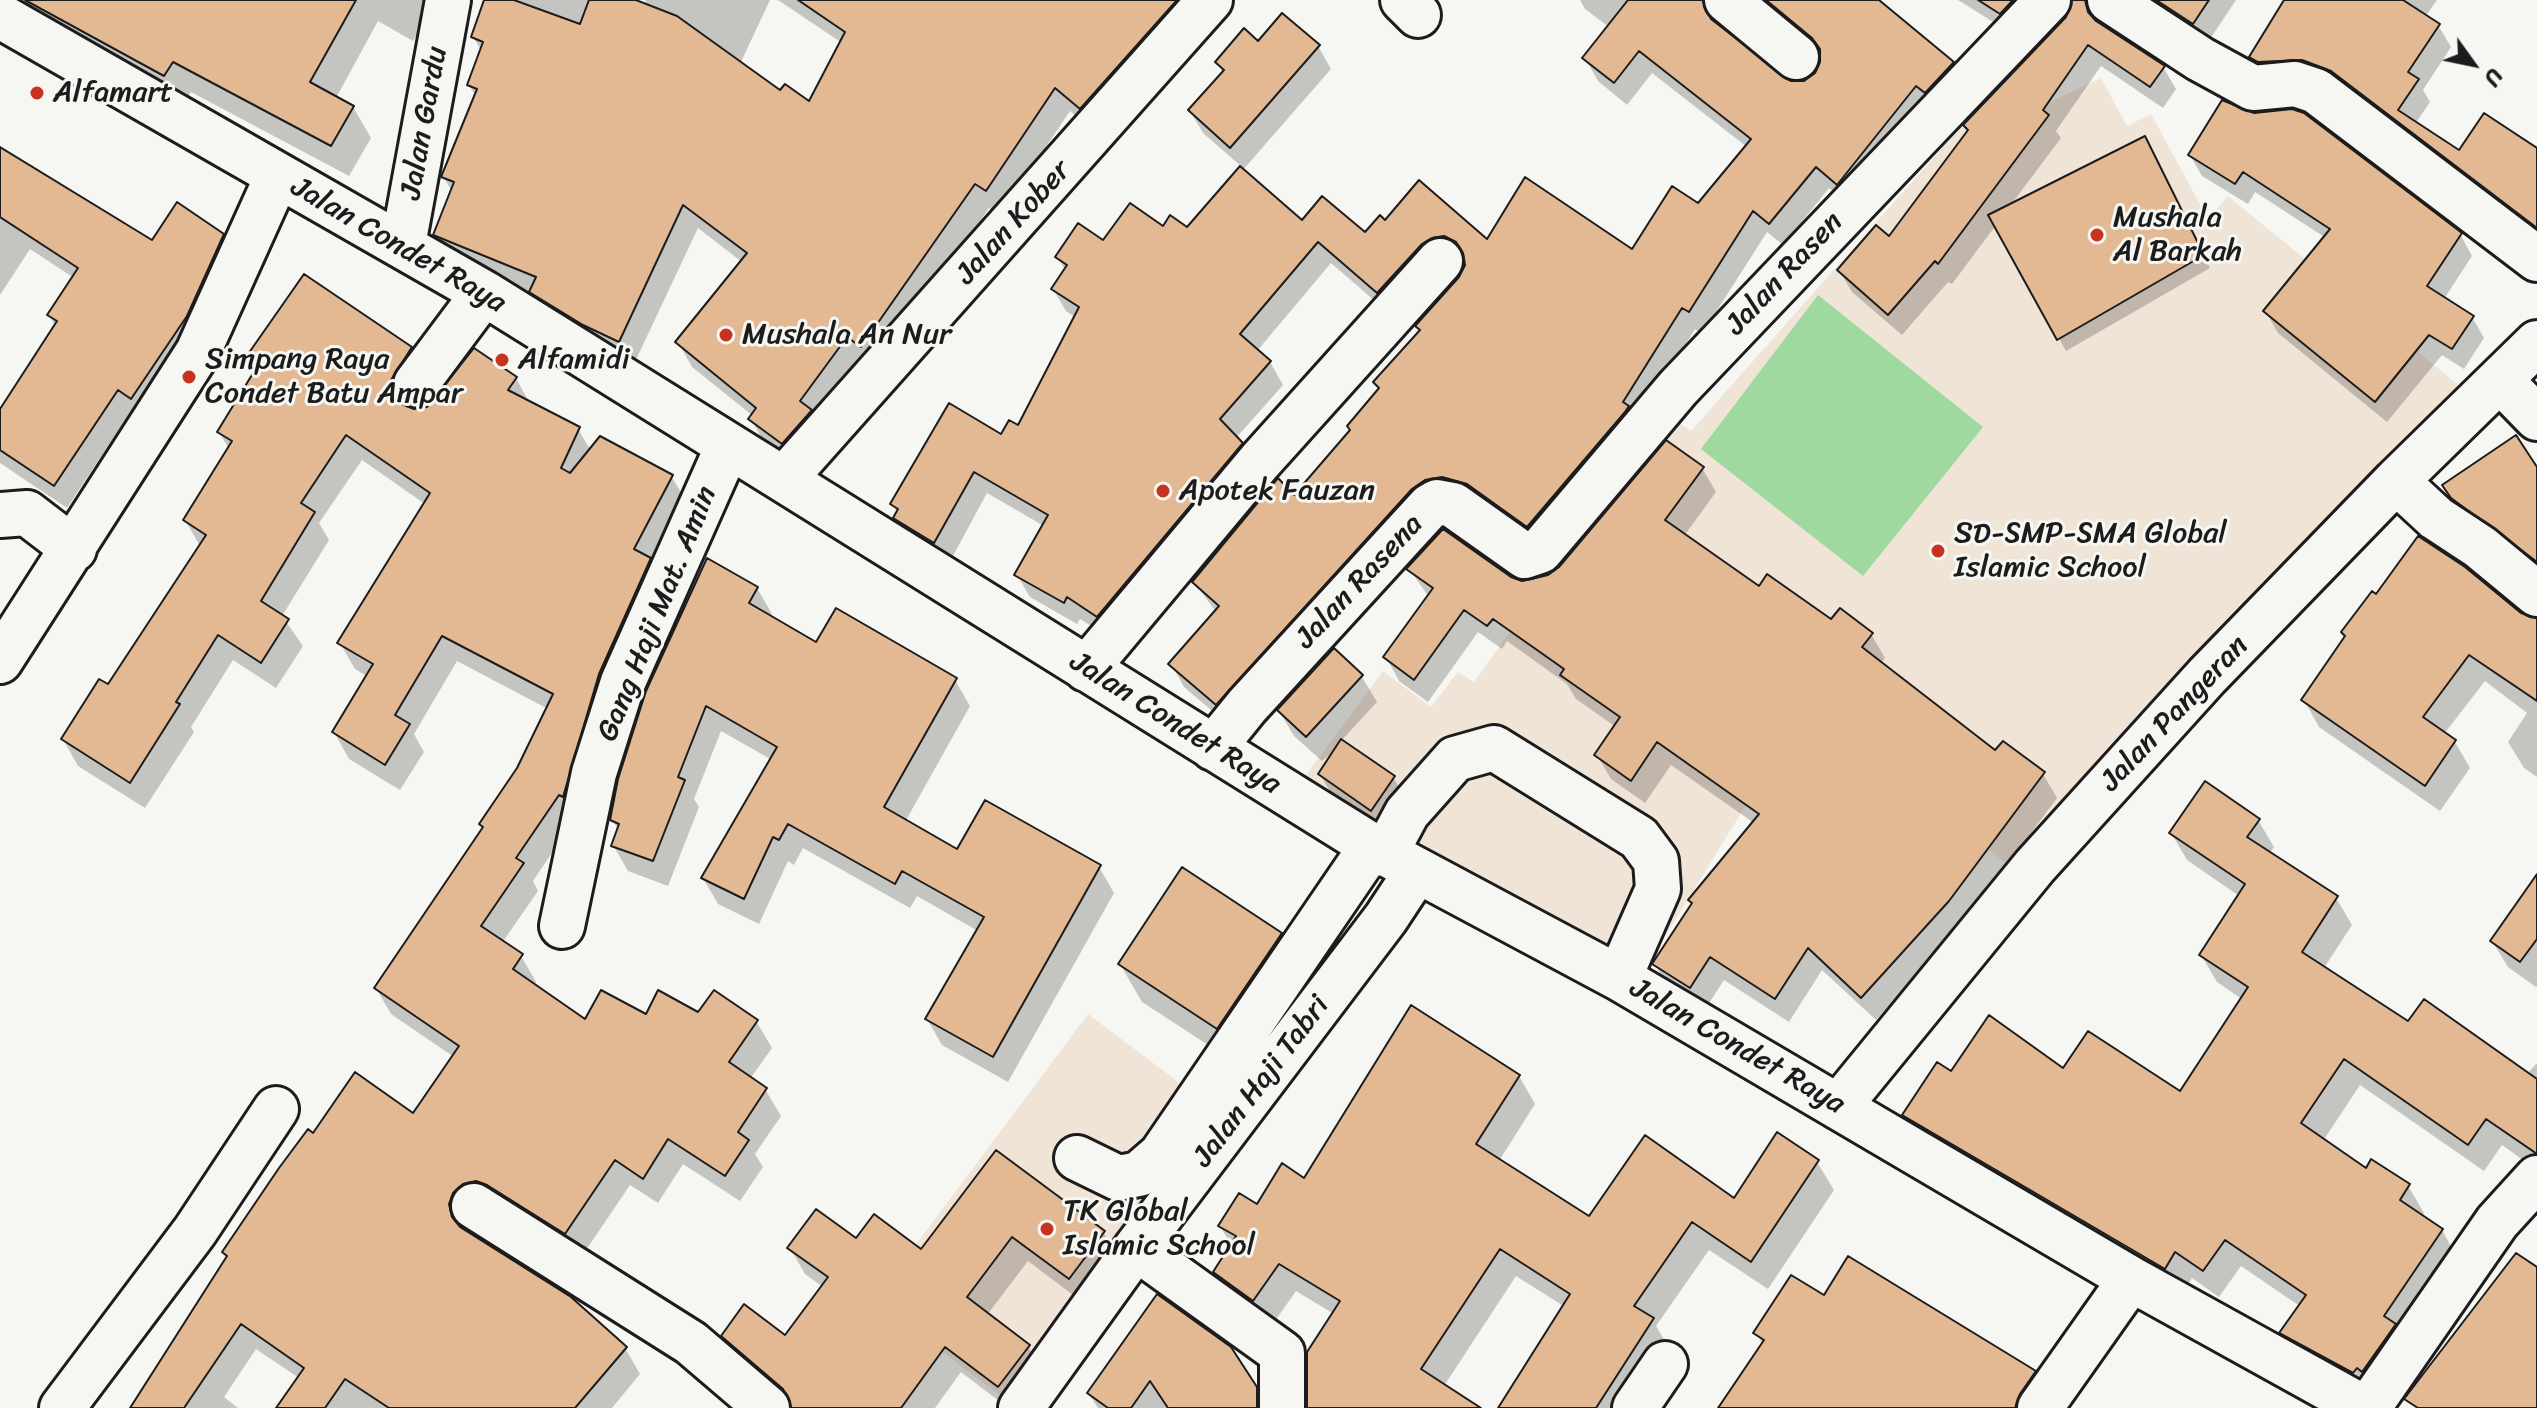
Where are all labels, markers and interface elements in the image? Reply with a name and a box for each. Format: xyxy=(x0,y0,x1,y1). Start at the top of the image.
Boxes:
north arrow xyxy=(2433,24,2513,104)
street label: Jalan Gardu xyxy=(394,44,456,202)
text: U xyxy=(2473,61,2514,94)
place label: Alfamart xyxy=(53,75,173,111)
marker: Alfamart xyxy=(28,84,46,102)
street label: Jalan Kober xyxy=(949,154,1079,292)
street label: Jalan Condet Raya xyxy=(284,170,512,322)
place label: Mushala Al Barkah xyxy=(2113,200,2242,270)
street label: Jalan Rasen xyxy=(1719,205,1851,343)
marker: Mushala Al Barkah xyxy=(2088,226,2106,244)
place label: Mushala An Nur xyxy=(742,317,951,353)
marker: Mushala An Nur xyxy=(717,326,735,344)
place label: Simpang Raya Condet Batu Ampar xyxy=(205,342,463,412)
place label: Alfamidi xyxy=(518,342,630,378)
marker: Alfamidi xyxy=(493,351,511,369)
marker: Simpang Raya Condet Batu Ampar xyxy=(180,368,198,386)
place label: Apotek Fauzan xyxy=(1179,473,1375,509)
street label: Gang Haji Mat. Amin xyxy=(590,481,726,747)
marker: Apotek Fauzan xyxy=(1154,482,1172,500)
street label: Jalan Rasena xyxy=(1289,507,1431,657)
place label: SD-SMP-SMA Global Islamic School xyxy=(1954,516,2227,586)
marker: SD-SMP-SMA Global Islamic School xyxy=(1929,542,1947,560)
street label: Jalan Pangeran xyxy=(2094,628,2256,800)
street label: Jalan Condet Raya xyxy=(1063,645,1287,803)
street label: Jalan Condet Raya xyxy=(1623,971,1851,1123)
street label: Jalan Haji Tabri xyxy=(1186,989,1338,1175)
place label: TK Global Islamic School xyxy=(1063,1194,1255,1264)
marker: TK Global Islamic School xyxy=(1038,1220,1056,1238)

